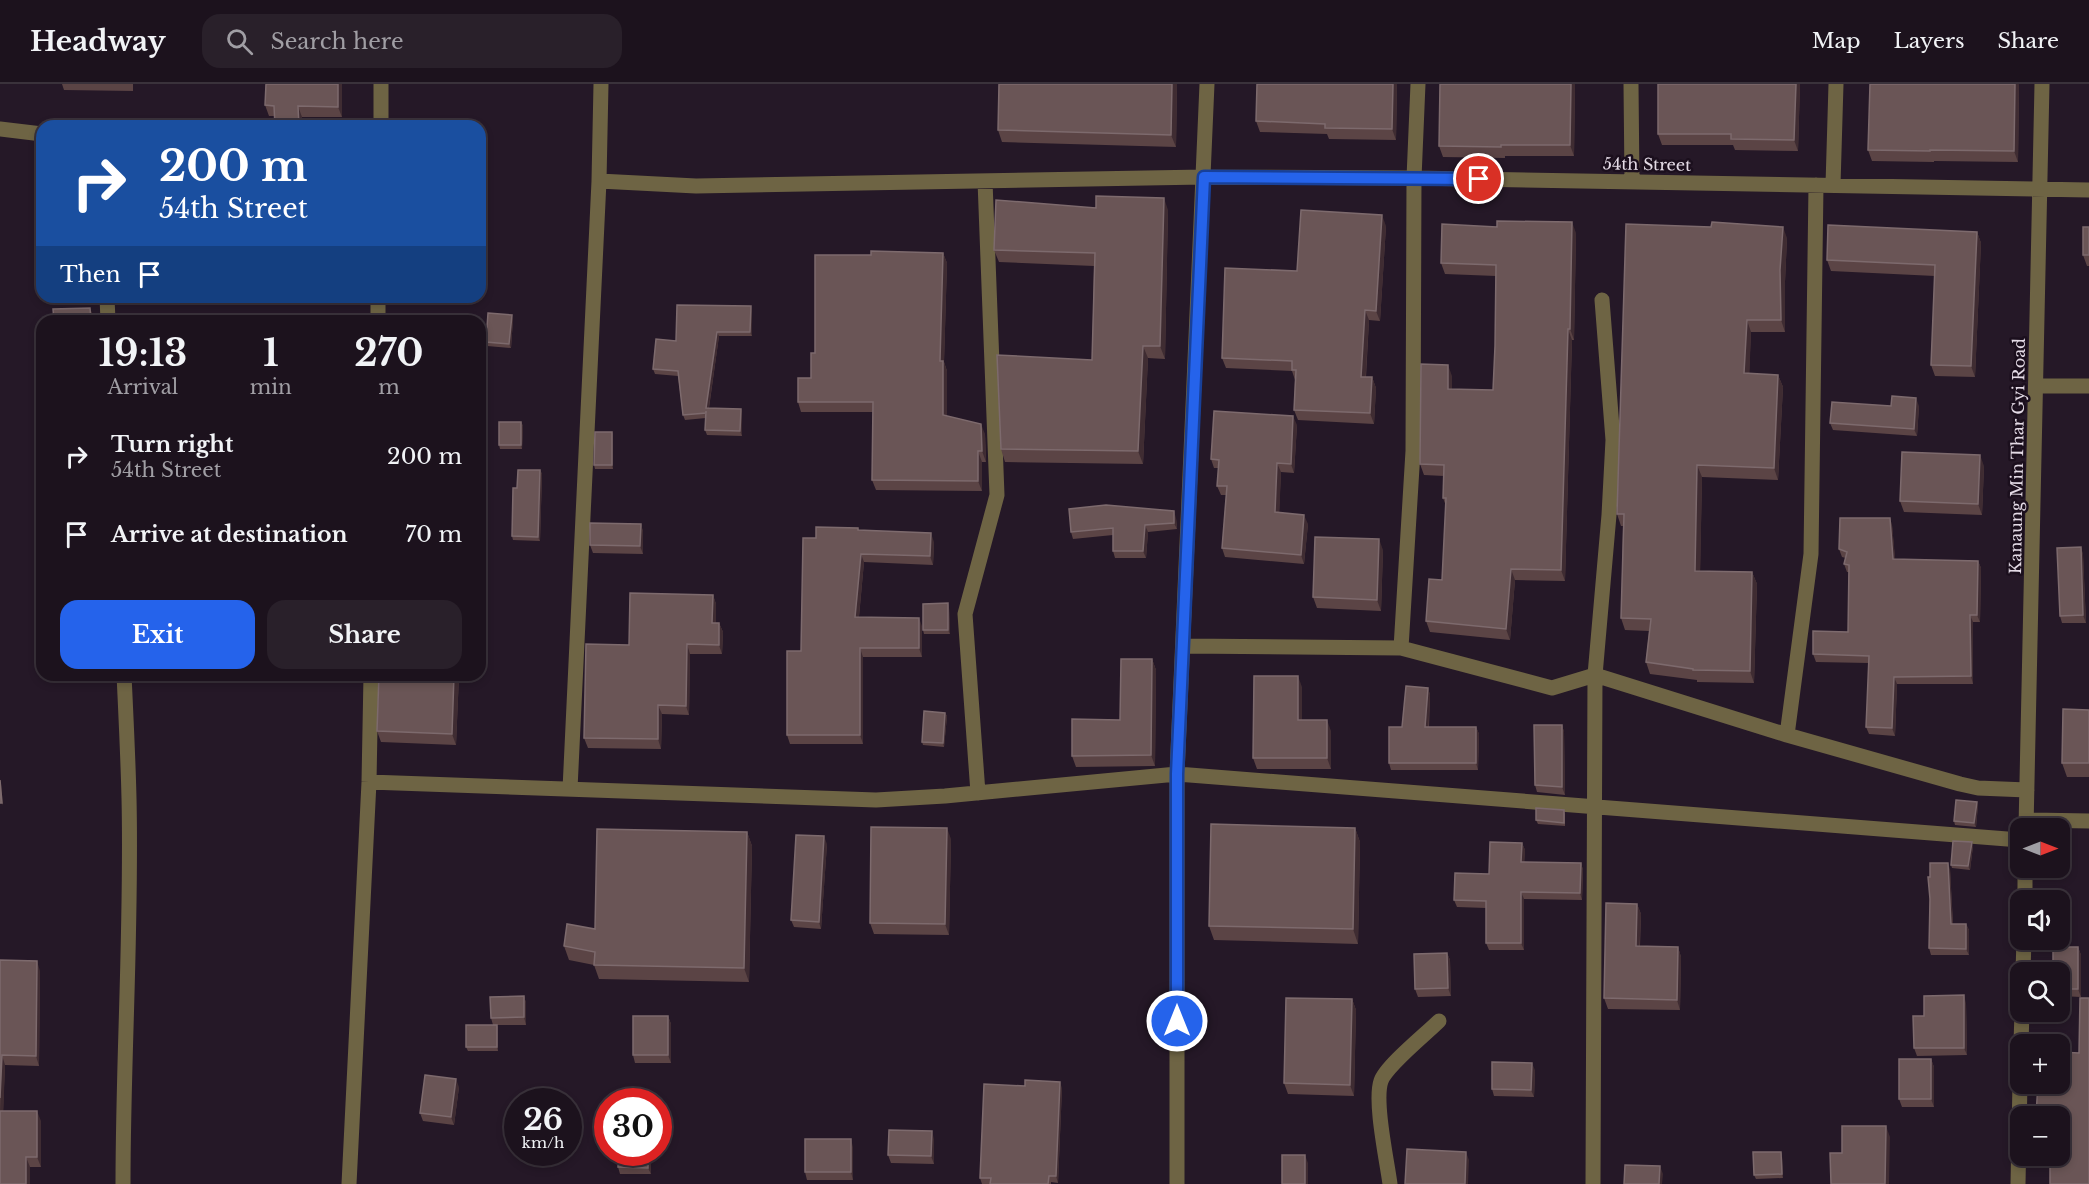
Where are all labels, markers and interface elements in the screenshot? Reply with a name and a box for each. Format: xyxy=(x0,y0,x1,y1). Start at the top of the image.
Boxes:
search box xyxy=(202,14,622,68)
text: Headway xyxy=(30,24,166,59)
icon: search xyxy=(223,25,256,58)
text: Search here xyxy=(271,28,404,55)
text: Map xyxy=(1812,28,1861,54)
text: Layers xyxy=(1894,28,1965,54)
text: Share xyxy=(1998,28,2059,54)
text: 200 m xyxy=(159,140,307,192)
icon: right xyxy=(60,144,138,222)
pin xyxy=(1453,153,1504,204)
street label: 54th Street xyxy=(1603,153,1691,175)
icon: arrive xyxy=(1462,162,1495,195)
text: 54th Street xyxy=(159,192,308,225)
icon: arrive xyxy=(133,258,166,291)
text: Then xyxy=(60,261,121,288)
text: 19:13 xyxy=(98,331,187,376)
text: 1 xyxy=(263,331,279,376)
text: 270 xyxy=(354,331,423,376)
street label: Kanaung Min Thar Gyi Road xyxy=(2005,338,2029,574)
text: Arrival xyxy=(107,375,178,399)
text: min xyxy=(250,375,292,399)
text: m xyxy=(378,375,400,399)
text: Turn right xyxy=(111,431,233,458)
icon: right xyxy=(60,440,93,473)
text: 200 m xyxy=(387,443,462,470)
text: 54th Street xyxy=(111,458,221,482)
icon: arrive xyxy=(60,518,93,551)
text: Arrive at destination xyxy=(111,521,348,548)
text: 70 m xyxy=(405,521,462,548)
button: Exit xyxy=(60,600,255,669)
button: Share xyxy=(267,600,462,669)
north arrow xyxy=(2010,818,2070,878)
map controls xyxy=(2010,818,2070,1166)
button: sound xyxy=(2010,890,2070,950)
button: search xyxy=(2010,962,2070,1022)
position arrow xyxy=(1145,989,1209,1053)
button: + xyxy=(2010,1034,2070,1094)
speed limit sign: 30 xyxy=(594,1088,672,1166)
text: 26 xyxy=(523,1101,563,1138)
button: − xyxy=(2010,1106,2070,1166)
text: km/h xyxy=(522,1133,564,1152)

